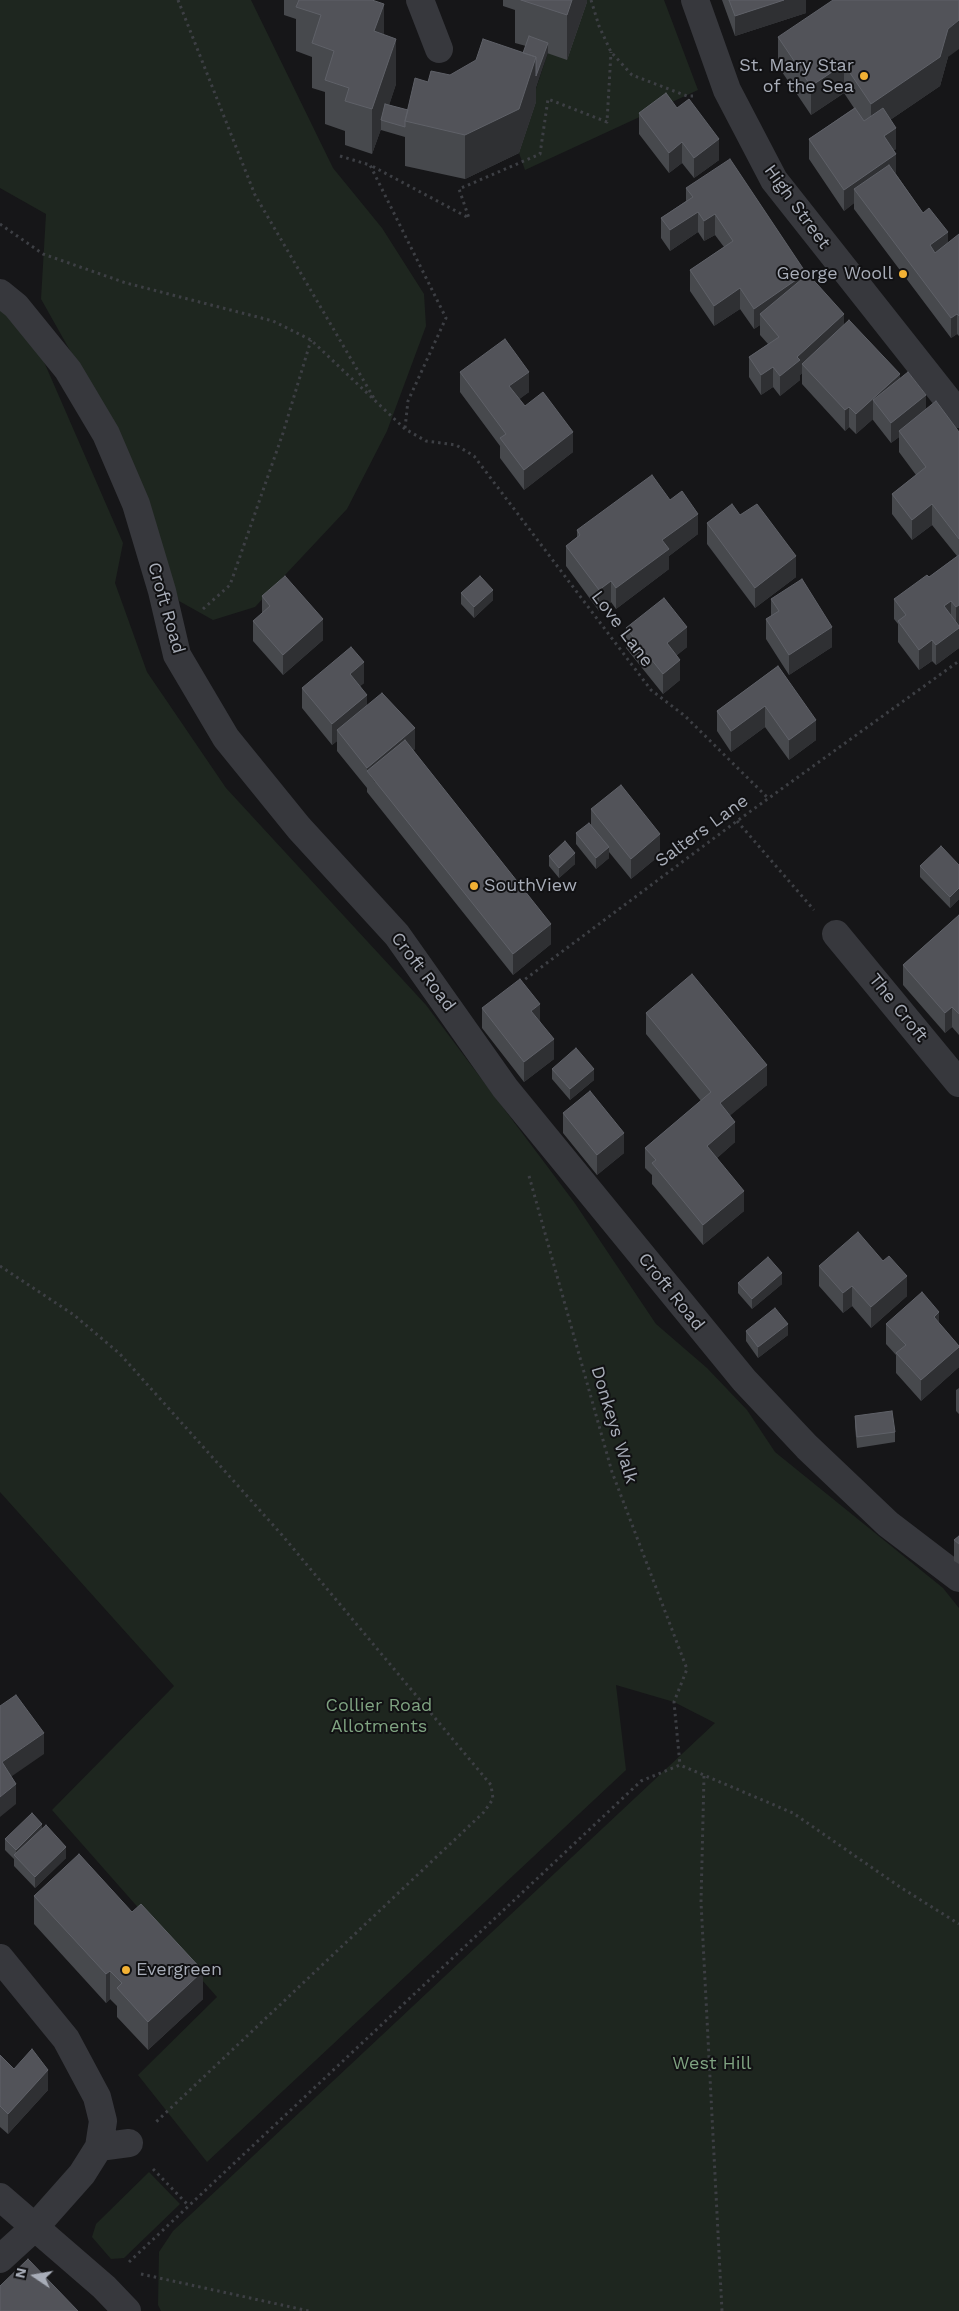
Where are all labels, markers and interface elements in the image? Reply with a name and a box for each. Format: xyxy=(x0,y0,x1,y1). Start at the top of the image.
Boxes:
place label: St. Mary Star of the Sea xyxy=(739,55,854,98)
marker: St. Mary Star of the Sea xyxy=(858,70,870,82)
street label: High Street xyxy=(759,161,835,253)
place label: George Wooll xyxy=(776,263,893,285)
marker: George Wooll xyxy=(897,268,909,280)
street label: Croft Road xyxy=(143,560,189,656)
street label: Love Lane xyxy=(586,587,658,671)
street label: Salters Lane xyxy=(651,790,753,872)
place label: SouthView xyxy=(484,875,577,897)
marker: SouthView xyxy=(468,880,480,892)
street label: Croft Road xyxy=(386,928,460,1016)
street label: The Croft xyxy=(864,969,932,1047)
street label: Croft Road xyxy=(633,1249,709,1335)
street label: Donkeys Walk xyxy=(586,1364,642,1486)
park label: Collier Road Allotments xyxy=(326,1695,432,1738)
place label: Evergreen xyxy=(136,1959,222,1981)
marker: Evergreen xyxy=(120,1964,132,1976)
park label: West Hill xyxy=(672,2053,752,2075)
north arrow xyxy=(10,2251,60,2301)
text: N xyxy=(11,2266,29,2280)

